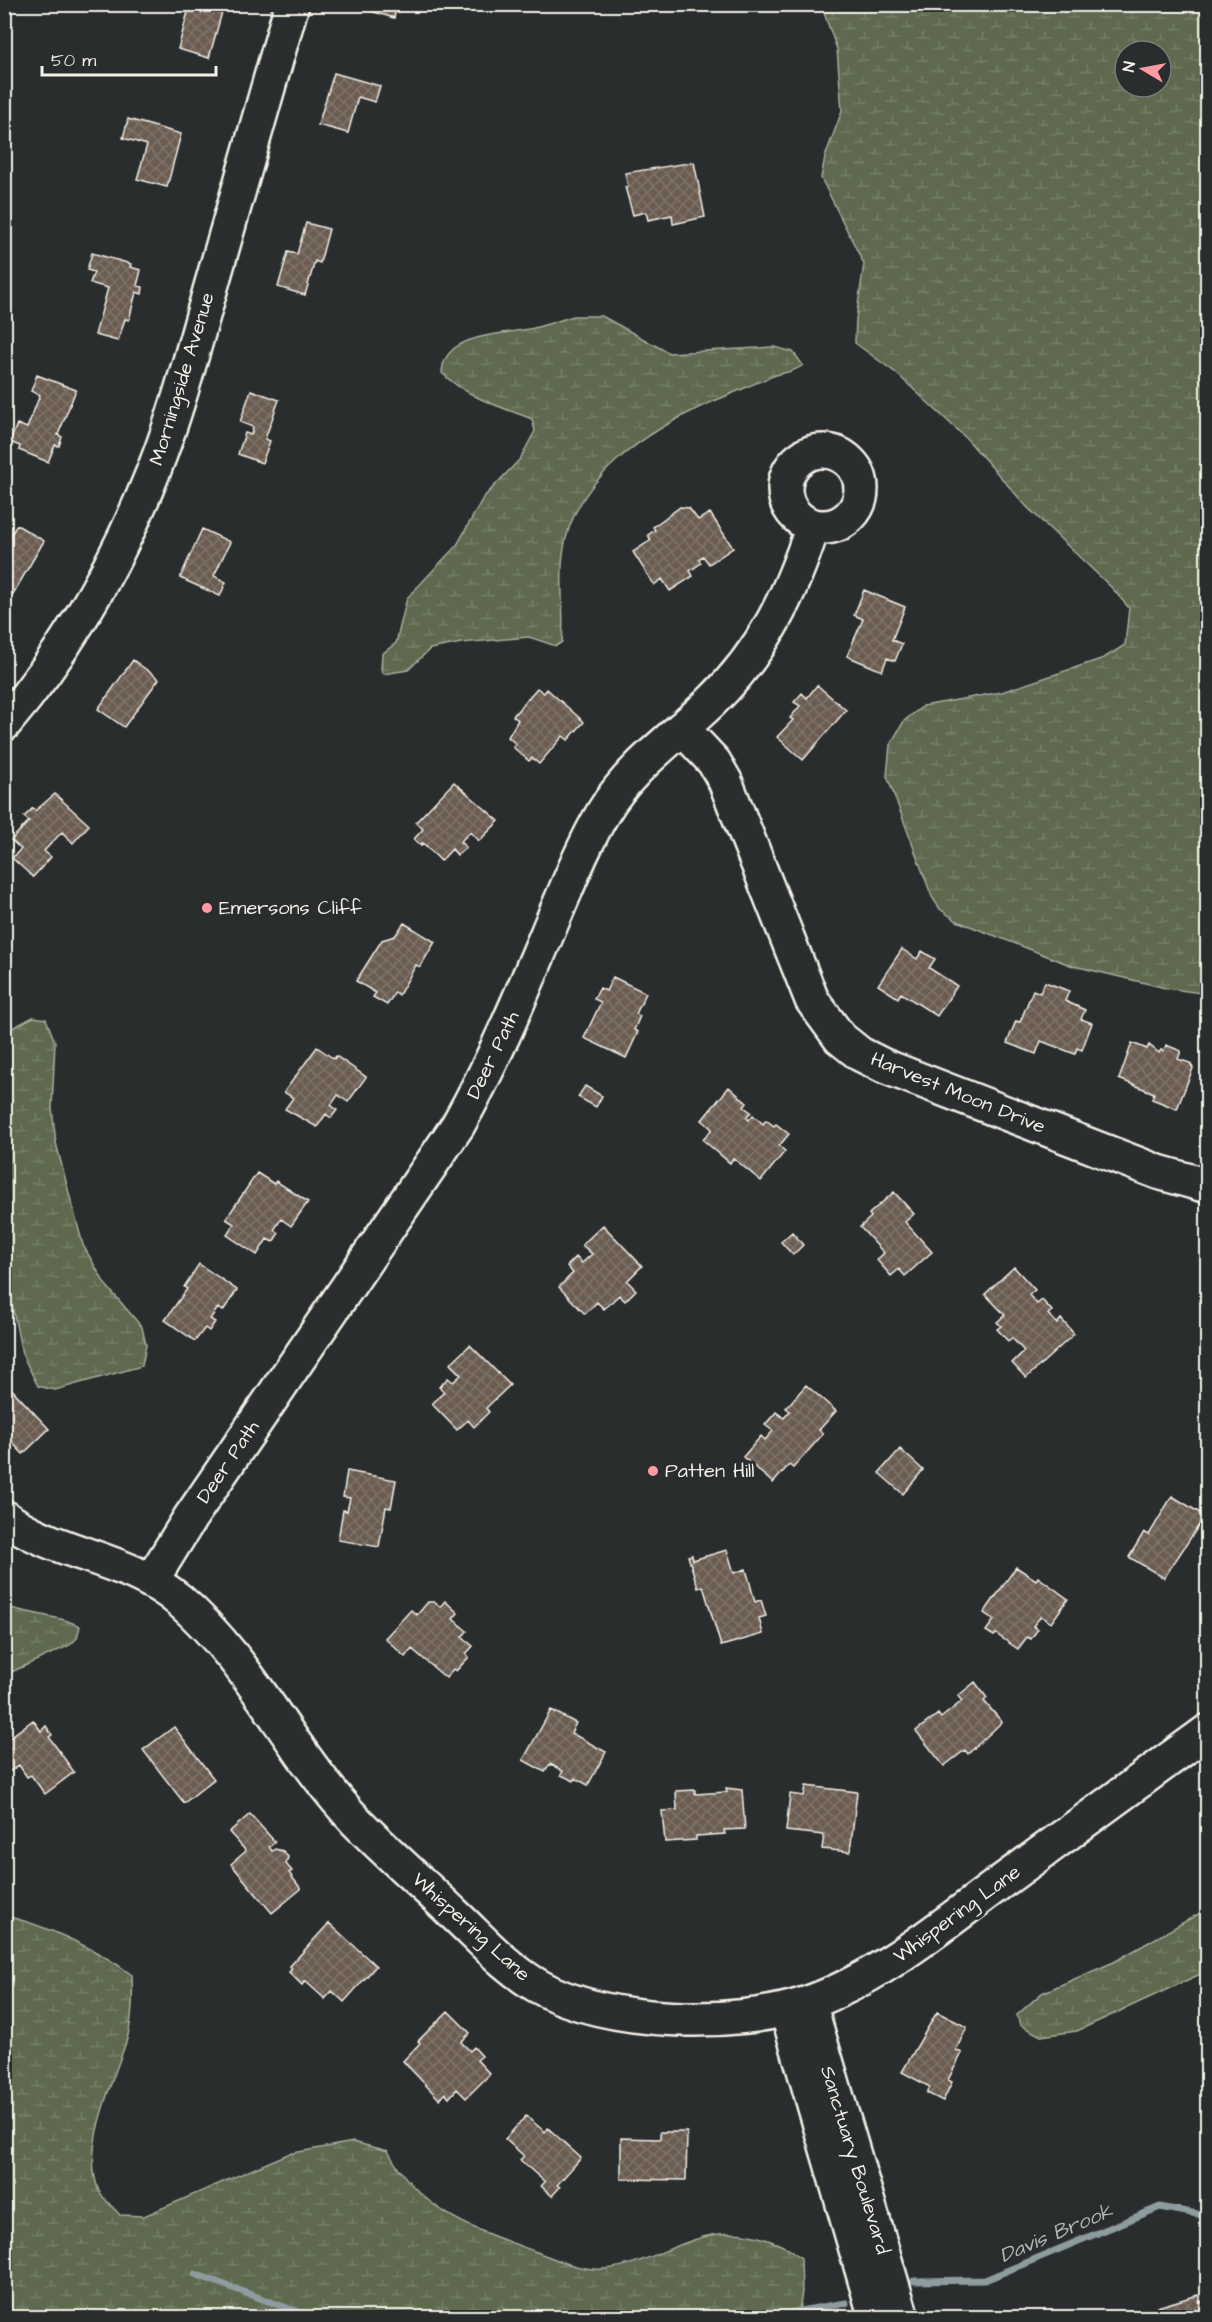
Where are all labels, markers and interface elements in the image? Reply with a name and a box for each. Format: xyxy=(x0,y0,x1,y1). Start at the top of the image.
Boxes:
scale bar xyxy=(42,39,216,77)
north arrow xyxy=(1113,39,1173,99)
text: 50 m xyxy=(51,48,96,73)
text: N xyxy=(1118,60,1141,73)
street label: Morningside Avenue xyxy=(142,289,223,469)
place label: Emersons Cliff xyxy=(219,894,362,922)
marker: Emersons Cliff xyxy=(200,901,214,915)
street label: Deer Path xyxy=(460,1006,526,1104)
street label: Harvest Moon Drive xyxy=(867,1045,1050,1141)
street label: Deer Path xyxy=(190,1415,266,1509)
place label: Patten Hill xyxy=(665,1457,754,1485)
marker: Patten Hill xyxy=(646,1464,660,1478)
street label: Whispering Lane xyxy=(888,1858,1027,1971)
street label: Whispering Lane xyxy=(405,1866,537,1989)
street label: Sanctuary Boulevard xyxy=(812,2062,897,2258)
water label: Davis Brook xyxy=(995,2196,1118,2270)

